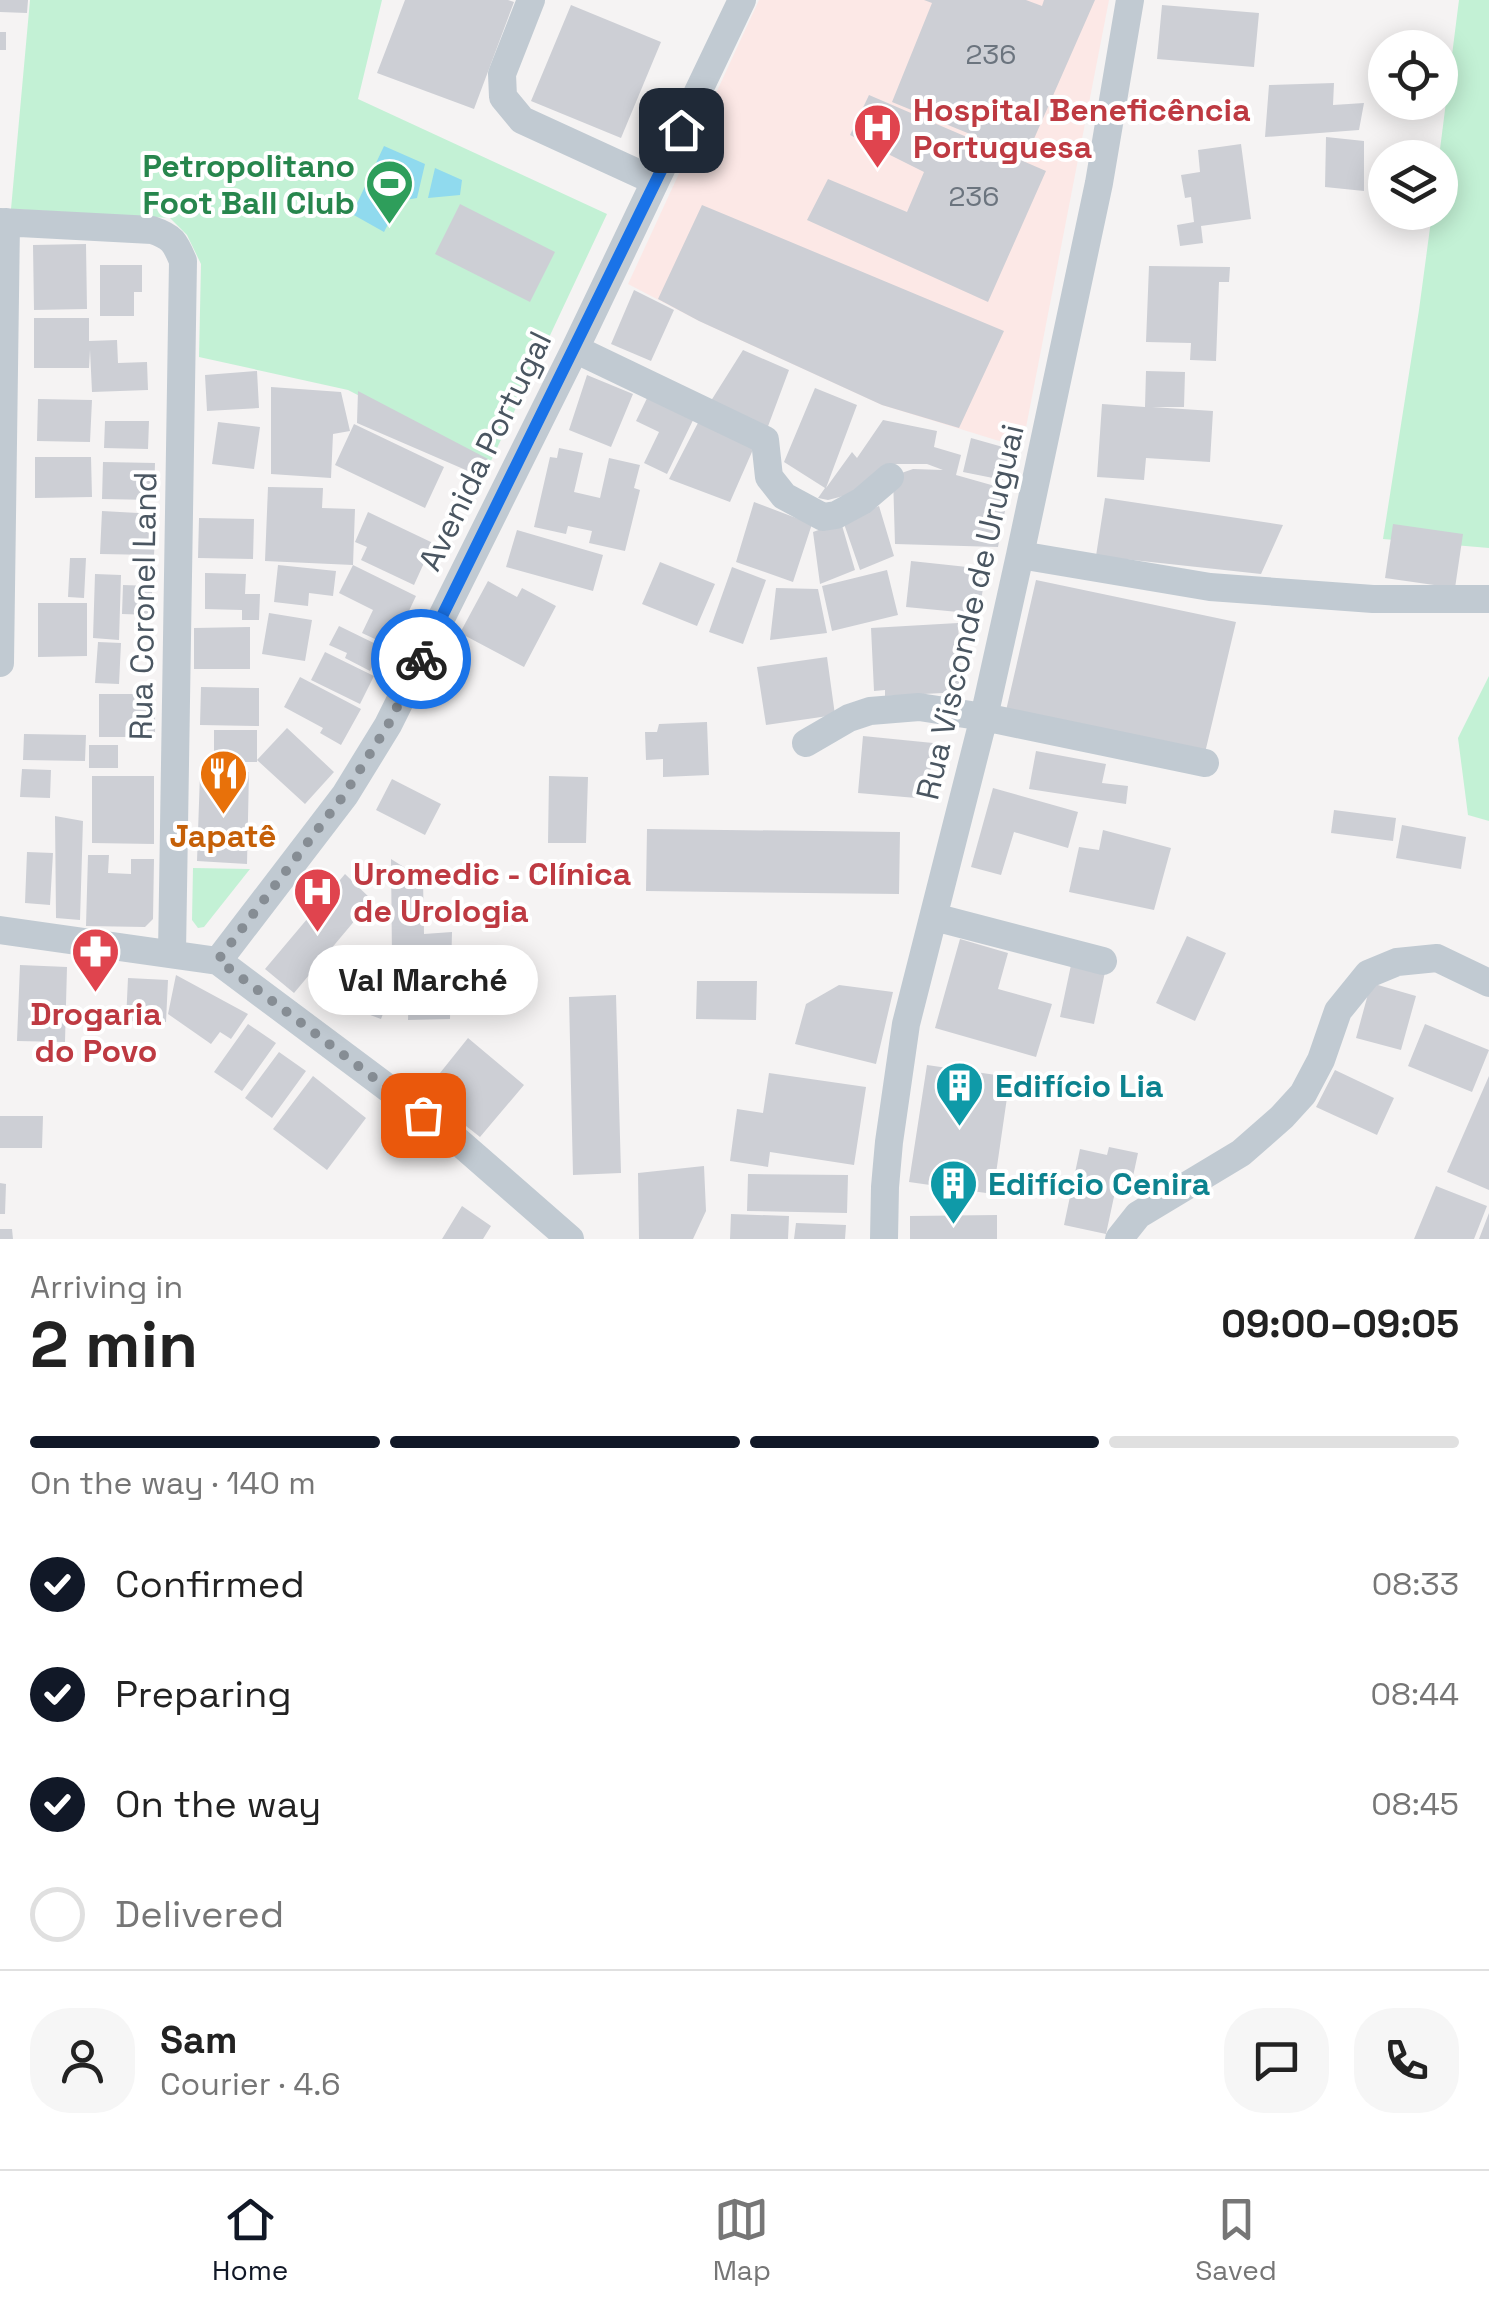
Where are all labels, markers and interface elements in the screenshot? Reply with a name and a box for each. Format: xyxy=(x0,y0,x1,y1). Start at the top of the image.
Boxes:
map controls xyxy=(1368,30,1458,230)
button: locate xyxy=(1368,30,1458,120)
house number: 236 xyxy=(966,36,1016,72)
pin xyxy=(639,88,724,173)
place label: Hospital Beneficência Portuguesa xyxy=(913,90,1251,167)
hospital icon: Hospital Beneficência Portuguesa xyxy=(852,102,904,170)
icon: home xyxy=(654,103,709,158)
button: layers xyxy=(1368,140,1458,230)
place label: Petropolitano Foot Ball Club xyxy=(142,146,355,223)
sports icon: Petropolitano Foot Ball Club xyxy=(364,158,416,226)
house number: 236 xyxy=(949,178,999,214)
street label: Avenida Portugal xyxy=(410,325,560,577)
street label: Rua Visconde de Uruguai xyxy=(907,420,1033,804)
street label: Rua Coronel Land xyxy=(121,471,165,741)
courier xyxy=(371,609,471,709)
icon: bike xyxy=(394,632,449,687)
restaurant icon: Japatê xyxy=(197,748,249,816)
place label: Japatê xyxy=(169,816,277,856)
place label: Uromedic - Clínica de Urologia xyxy=(353,854,631,931)
hospital icon: Uromedic - Clínica de Urologia xyxy=(292,866,344,934)
pharmacy icon: Drogaria do Povo xyxy=(70,926,122,994)
callout: Val Marché xyxy=(308,945,538,1015)
text: Val Marché xyxy=(338,960,508,1000)
place label: Drogaria do Povo xyxy=(30,994,162,1071)
building icon: Edifício Lia xyxy=(934,1060,986,1128)
place label: Edifício Lia xyxy=(995,1066,1163,1106)
pin xyxy=(381,1073,466,1158)
icon: bag xyxy=(396,1088,451,1143)
building icon: Edifício Cenira xyxy=(927,1158,979,1226)
place label: Edifício Cenira xyxy=(988,1164,1210,1204)
text: Arriving in xyxy=(30,1267,183,1307)
text: 09:00–09:05 xyxy=(1221,1300,1459,1348)
text: 2 min xyxy=(30,1303,198,1386)
text: On the way · 140 m xyxy=(30,1463,316,1503)
icon: check xyxy=(30,1557,85,1612)
text: Confirmed xyxy=(115,1560,305,1608)
text: 08:33 xyxy=(1372,1564,1459,1604)
icon: check xyxy=(30,1667,85,1722)
text: Preparing xyxy=(115,1670,292,1718)
text: 08:44 xyxy=(1370,1674,1459,1714)
icon: check xyxy=(30,1777,85,1832)
text: On the way xyxy=(115,1780,321,1828)
text: 08:45 xyxy=(1371,1784,1459,1824)
text: Delivered xyxy=(115,1890,284,1938)
button: person xyxy=(30,2008,135,2113)
button: chat xyxy=(1224,2008,1329,2113)
button: phone xyxy=(1354,2008,1459,2113)
text: Sam xyxy=(160,2016,237,2064)
text: Courier · 4.6 xyxy=(160,2064,341,2104)
tab: Home xyxy=(212,2192,288,2288)
tab: Map xyxy=(713,2192,771,2288)
tab: Saved xyxy=(1195,2192,1277,2288)

